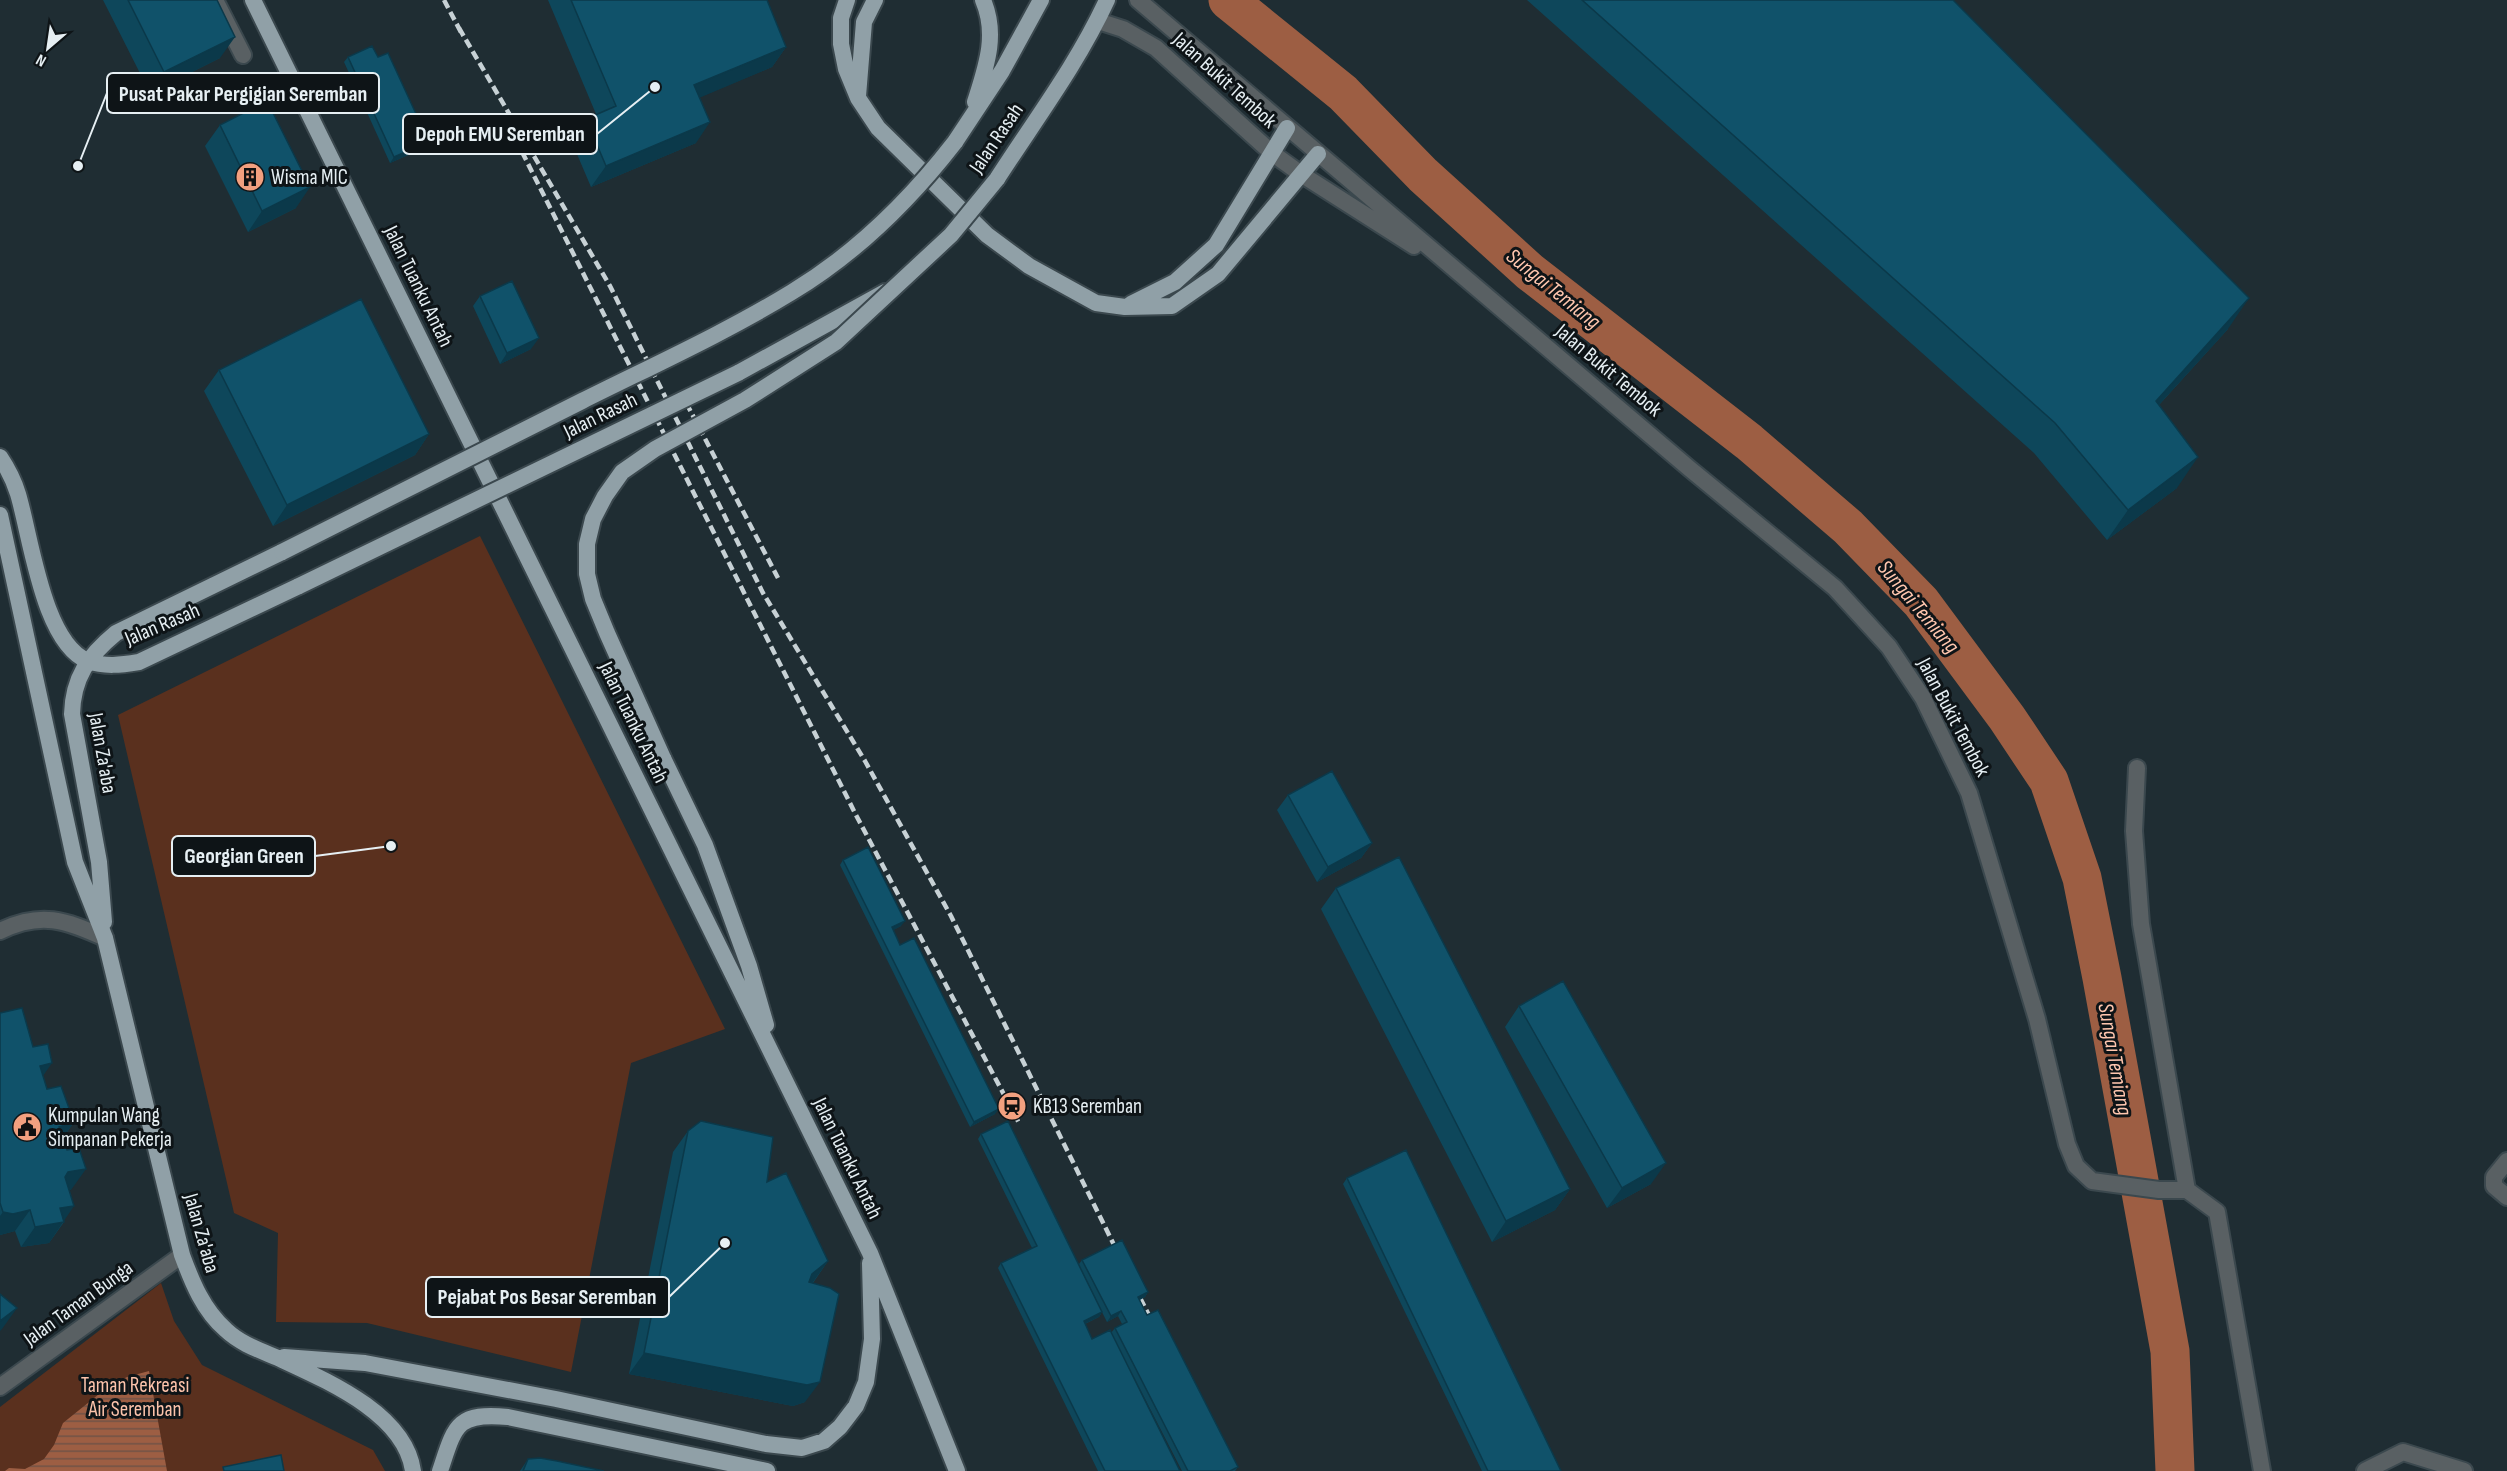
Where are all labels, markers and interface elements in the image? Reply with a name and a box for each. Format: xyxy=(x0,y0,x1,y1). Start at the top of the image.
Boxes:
north arrow xyxy=(18,18,78,78)
street label: Jalan Bukit Tembok xyxy=(1167,27,1282,133)
text: N xyxy=(33,49,50,70)
callout: Pusat Pakar Pergigian Seremban xyxy=(107,73,379,113)
text: Pusat Pakar Pergigian Seremban xyxy=(119,81,367,108)
street label: Jalan Rasah xyxy=(963,99,1029,179)
callout: Depoh EMU Seremban xyxy=(403,114,597,154)
text: Depoh EMU Seremban xyxy=(415,121,585,148)
building icon: Wisma MIC xyxy=(234,161,266,193)
place label: Wisma MIC xyxy=(271,165,348,190)
street label: Jalan Tuanku Antah xyxy=(378,221,459,351)
water label: Sungai Temiang xyxy=(1500,243,1606,335)
street label: Jalan Bukit Tembok xyxy=(1550,318,1667,422)
street label: Jalan Rasah xyxy=(558,387,641,444)
water label: Sungai Temiang xyxy=(1871,555,1965,659)
street label: Jalan Rasah xyxy=(120,598,203,652)
street label: Jalan Bukit Tembok xyxy=(1911,653,1995,781)
street label: Jalan Tuanku Antah xyxy=(593,657,674,787)
street label: Jalan Za'aba xyxy=(83,710,122,795)
callout: Georgian Green xyxy=(172,836,315,876)
text: Georgian Green xyxy=(184,843,304,870)
water label: Sungai Temiang xyxy=(2091,1001,2138,1118)
station icon: KB13 Seremban xyxy=(996,1090,1028,1122)
street label: Jalan Tuanku Antah xyxy=(807,1093,888,1223)
place label: KB13 Seremban xyxy=(1033,1094,1142,1119)
place label: Kumpulan Wang Simpanan Pekerja xyxy=(48,1103,172,1152)
public building icon: Kumpulan Wang Simpanan Pekerja xyxy=(11,1111,43,1143)
street label: Jalan Za'aba xyxy=(178,1190,225,1276)
street label: Jalan Taman Bunga xyxy=(18,1255,138,1352)
callout: Pejabat Pos Besar Seremban xyxy=(426,1277,669,1317)
text: Pejabat Pos Besar Seremban xyxy=(437,1284,657,1311)
park label: Taman Rekreasi Air Seremban xyxy=(81,1373,189,1422)

